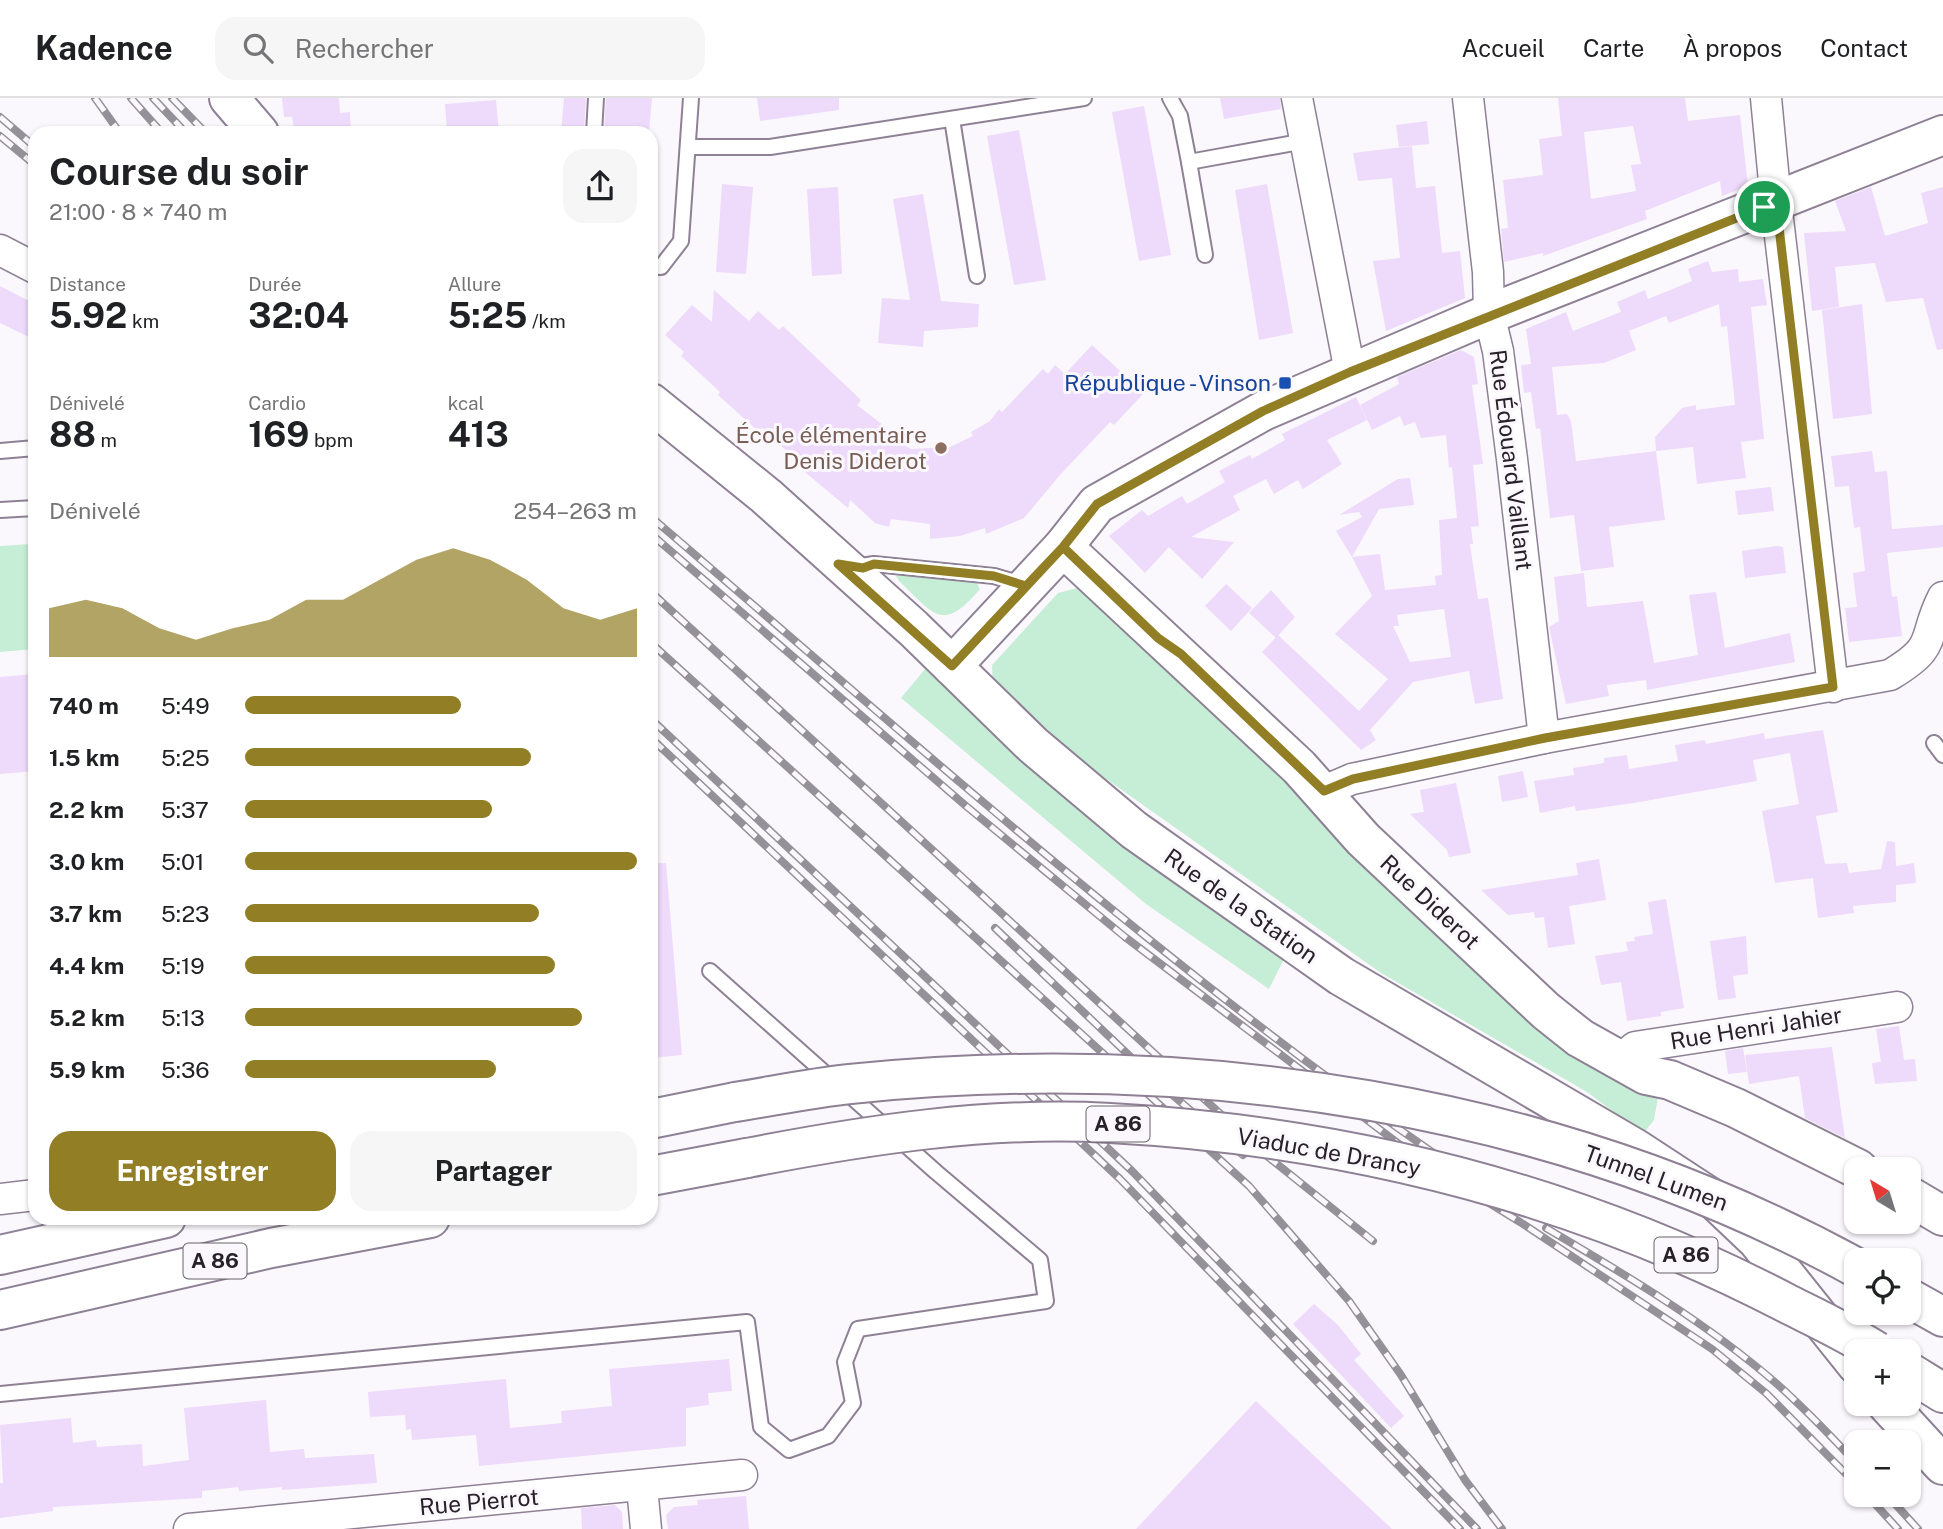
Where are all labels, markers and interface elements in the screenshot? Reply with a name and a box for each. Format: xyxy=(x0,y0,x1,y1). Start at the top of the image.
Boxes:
search box xyxy=(215,17,705,80)
text: Kadence xyxy=(35,29,173,67)
icon: search xyxy=(239,29,277,67)
text: Rechercher xyxy=(295,33,434,64)
text: Accueil xyxy=(1462,34,1545,62)
text: Carte xyxy=(1583,34,1644,62)
text: À propos xyxy=(1682,34,1782,62)
text: Contact xyxy=(1820,34,1908,62)
text: Course du soir xyxy=(49,149,309,194)
button: share xyxy=(563,149,637,223)
pin xyxy=(1734,177,1794,237)
icon: arrive xyxy=(1745,188,1783,226)
text: 21:00 · 8 × 740 m xyxy=(49,198,227,225)
text: Distance xyxy=(49,273,126,295)
text: Durée xyxy=(248,273,301,295)
text: Allure xyxy=(448,273,501,295)
text: 5.92 xyxy=(49,295,127,336)
text: 32:04 xyxy=(248,295,349,336)
text: 5:25 xyxy=(448,295,527,336)
text: km xyxy=(127,310,159,332)
text: /km xyxy=(527,310,566,332)
street label: Rue Édouard Vaillant xyxy=(1485,348,1538,572)
place label: République - Vinson xyxy=(1064,369,1271,396)
marker: République - Vinson xyxy=(1277,375,1293,391)
text: Dénivelé xyxy=(49,392,125,414)
text: Cardio xyxy=(248,392,306,414)
text: kcal xyxy=(448,392,484,414)
text: 88 xyxy=(49,414,96,455)
text: 169 xyxy=(248,414,309,455)
text: 413 xyxy=(448,414,509,455)
place label: École élémentaire Denis Diderot xyxy=(735,421,927,474)
text: m xyxy=(96,429,117,451)
text: bpm xyxy=(309,429,353,451)
marker: École élémentaire Denis Diderot xyxy=(933,440,949,456)
text: Dénivelé xyxy=(49,497,141,524)
text: 254–263 m xyxy=(513,497,637,524)
text: 740 m xyxy=(49,692,119,719)
text: 5:49 xyxy=(161,692,210,719)
text: 1.5 km xyxy=(49,744,120,771)
text: 5:25 xyxy=(161,744,210,771)
text: 2.2 km xyxy=(49,796,124,823)
text: 5:37 xyxy=(161,796,209,823)
street label: Rue de la Station xyxy=(1159,843,1323,969)
text: 3.0 km xyxy=(49,848,124,875)
text: 5:01 xyxy=(161,848,204,875)
street label: Rue Diderot xyxy=(1375,849,1486,954)
text: 3.7 km xyxy=(49,900,122,927)
text: 5:23 xyxy=(161,900,210,927)
text: 4.4 km xyxy=(49,952,124,979)
text: 5:19 xyxy=(161,952,205,979)
street label: Rue Henri Jahier xyxy=(1668,1001,1844,1054)
text: 5.2 km xyxy=(49,1004,125,1031)
text: 5:13 xyxy=(161,1004,205,1031)
text: 5.9 km xyxy=(49,1056,125,1083)
text: 5:36 xyxy=(161,1056,210,1083)
road number: A 86 xyxy=(1086,1107,1150,1142)
street label: Viaduc de Drancy xyxy=(1235,1122,1423,1181)
button: Enregistrer xyxy=(49,1131,336,1211)
button: Partager xyxy=(350,1131,637,1211)
street label: Tunnel Lumen xyxy=(1581,1139,1732,1216)
north arrow xyxy=(1844,1157,1922,1234)
map controls xyxy=(1844,1157,1921,1507)
road number: A 86 xyxy=(1654,1238,1718,1272)
road number: A 86 xyxy=(184,1244,246,1278)
button: locate xyxy=(1844,1248,1921,1325)
button: + xyxy=(1844,1339,1921,1416)
button: − xyxy=(1844,1430,1921,1507)
street label: Rue Pierrot xyxy=(418,1483,540,1520)

